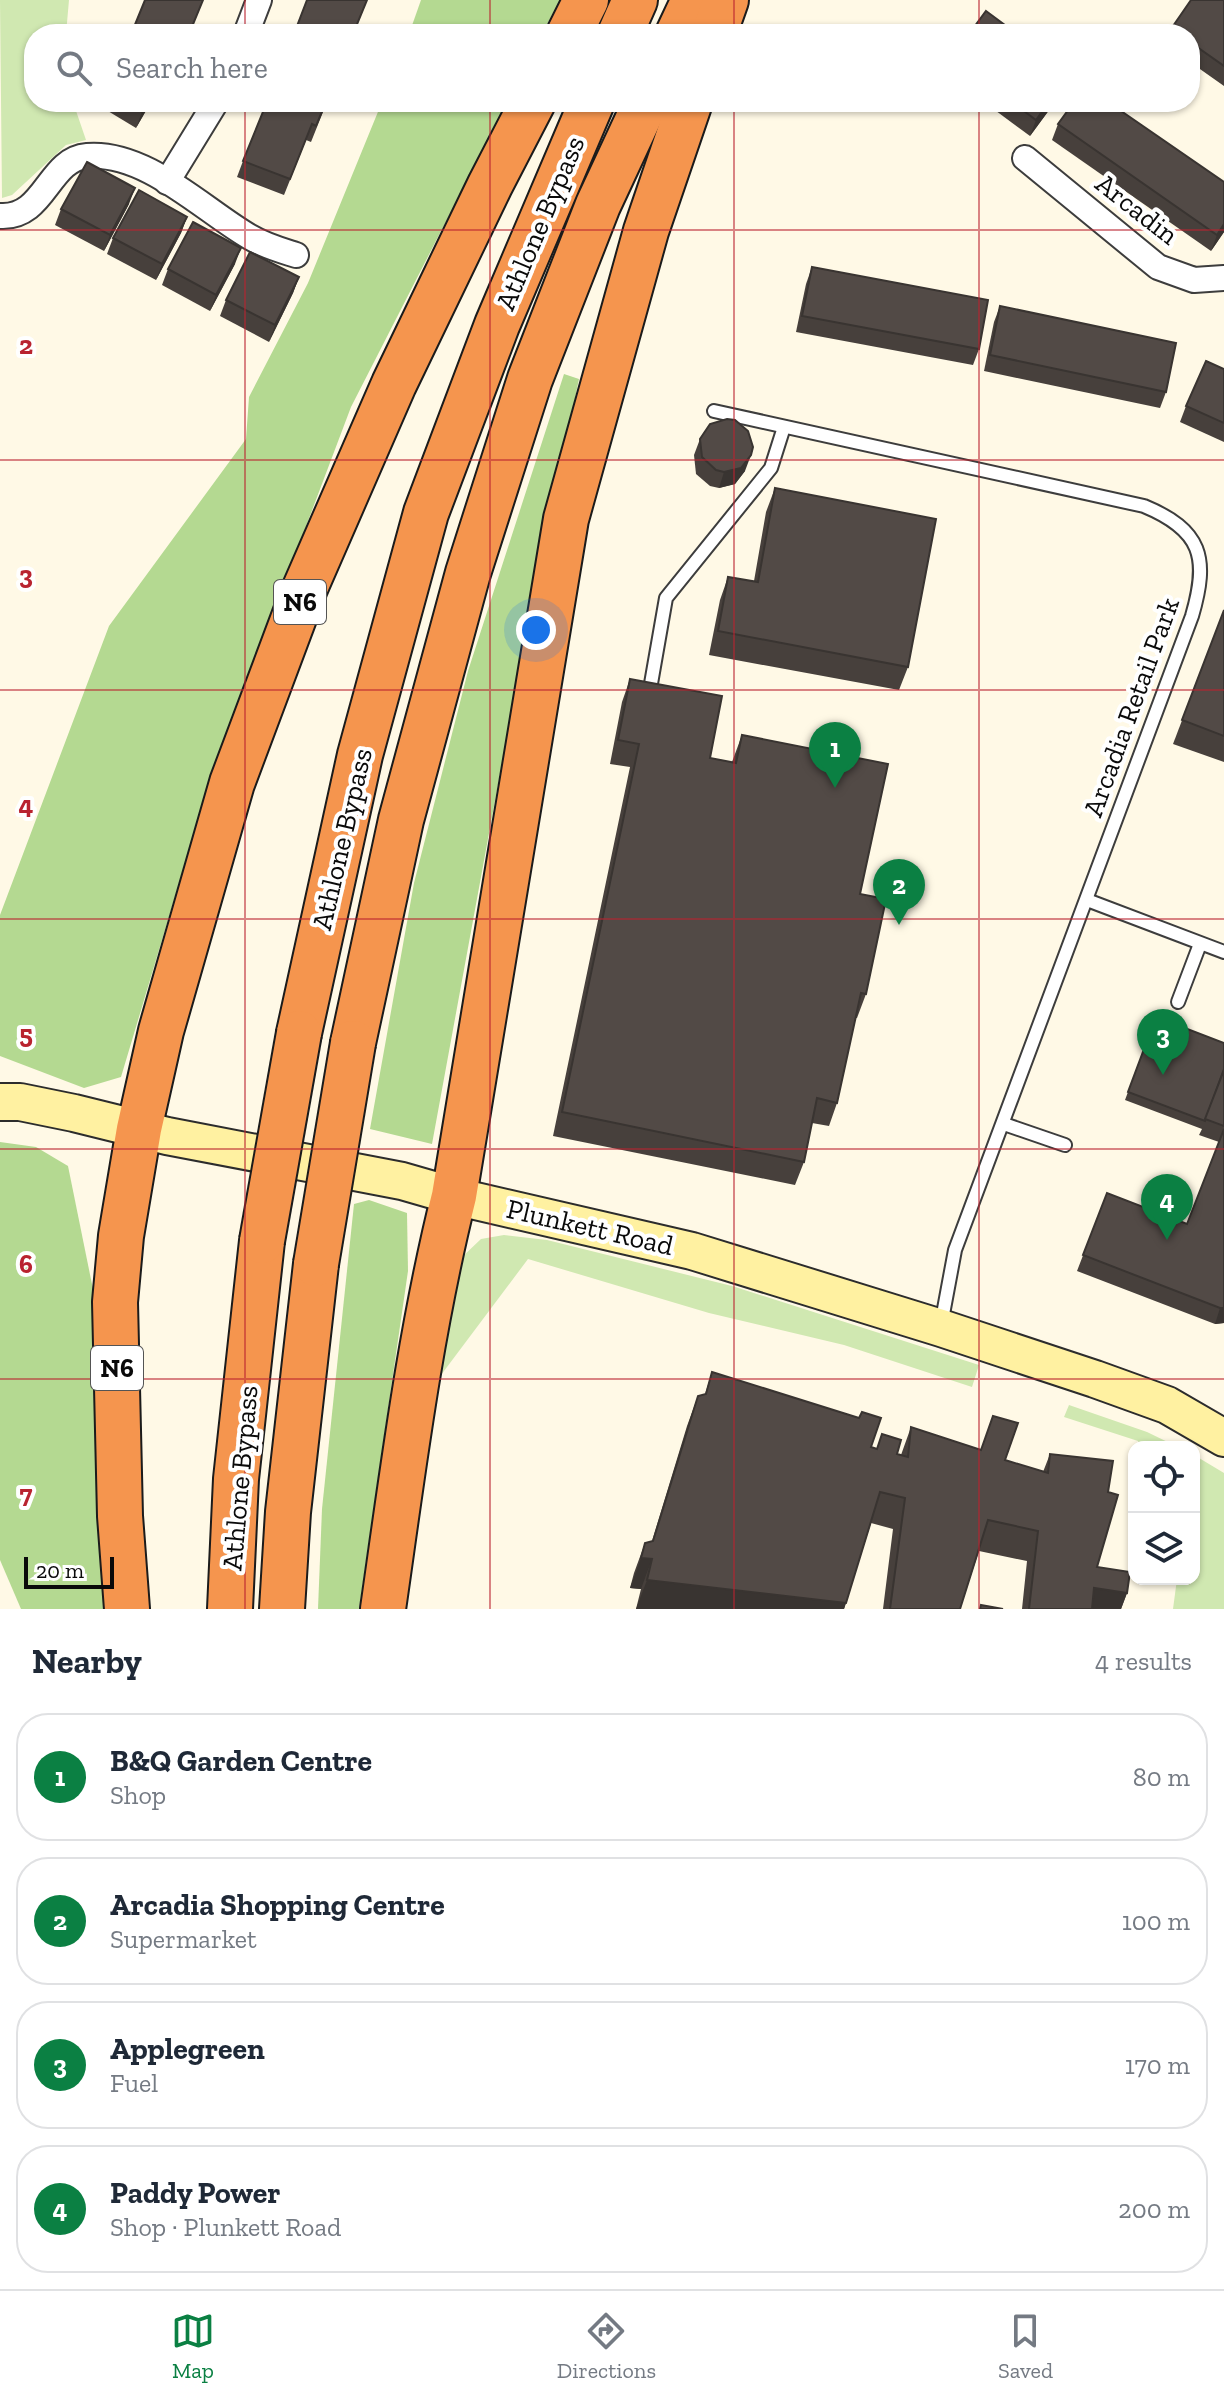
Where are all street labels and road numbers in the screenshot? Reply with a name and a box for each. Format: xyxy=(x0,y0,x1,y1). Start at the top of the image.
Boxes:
street label: Athlone Bypass xyxy=(489,131,591,315)
street label: Arcadin xyxy=(1089,167,1185,251)
road number: N6 xyxy=(274,580,326,624)
street label: Arcadia Retail Park xyxy=(1076,593,1186,821)
street label: Athlone Bypass xyxy=(305,745,379,933)
street label: Plunkett Road xyxy=(504,1192,676,1262)
road number: N6 xyxy=(91,1346,143,1390)
street label: Athlone Bypass xyxy=(215,1384,265,1572)

